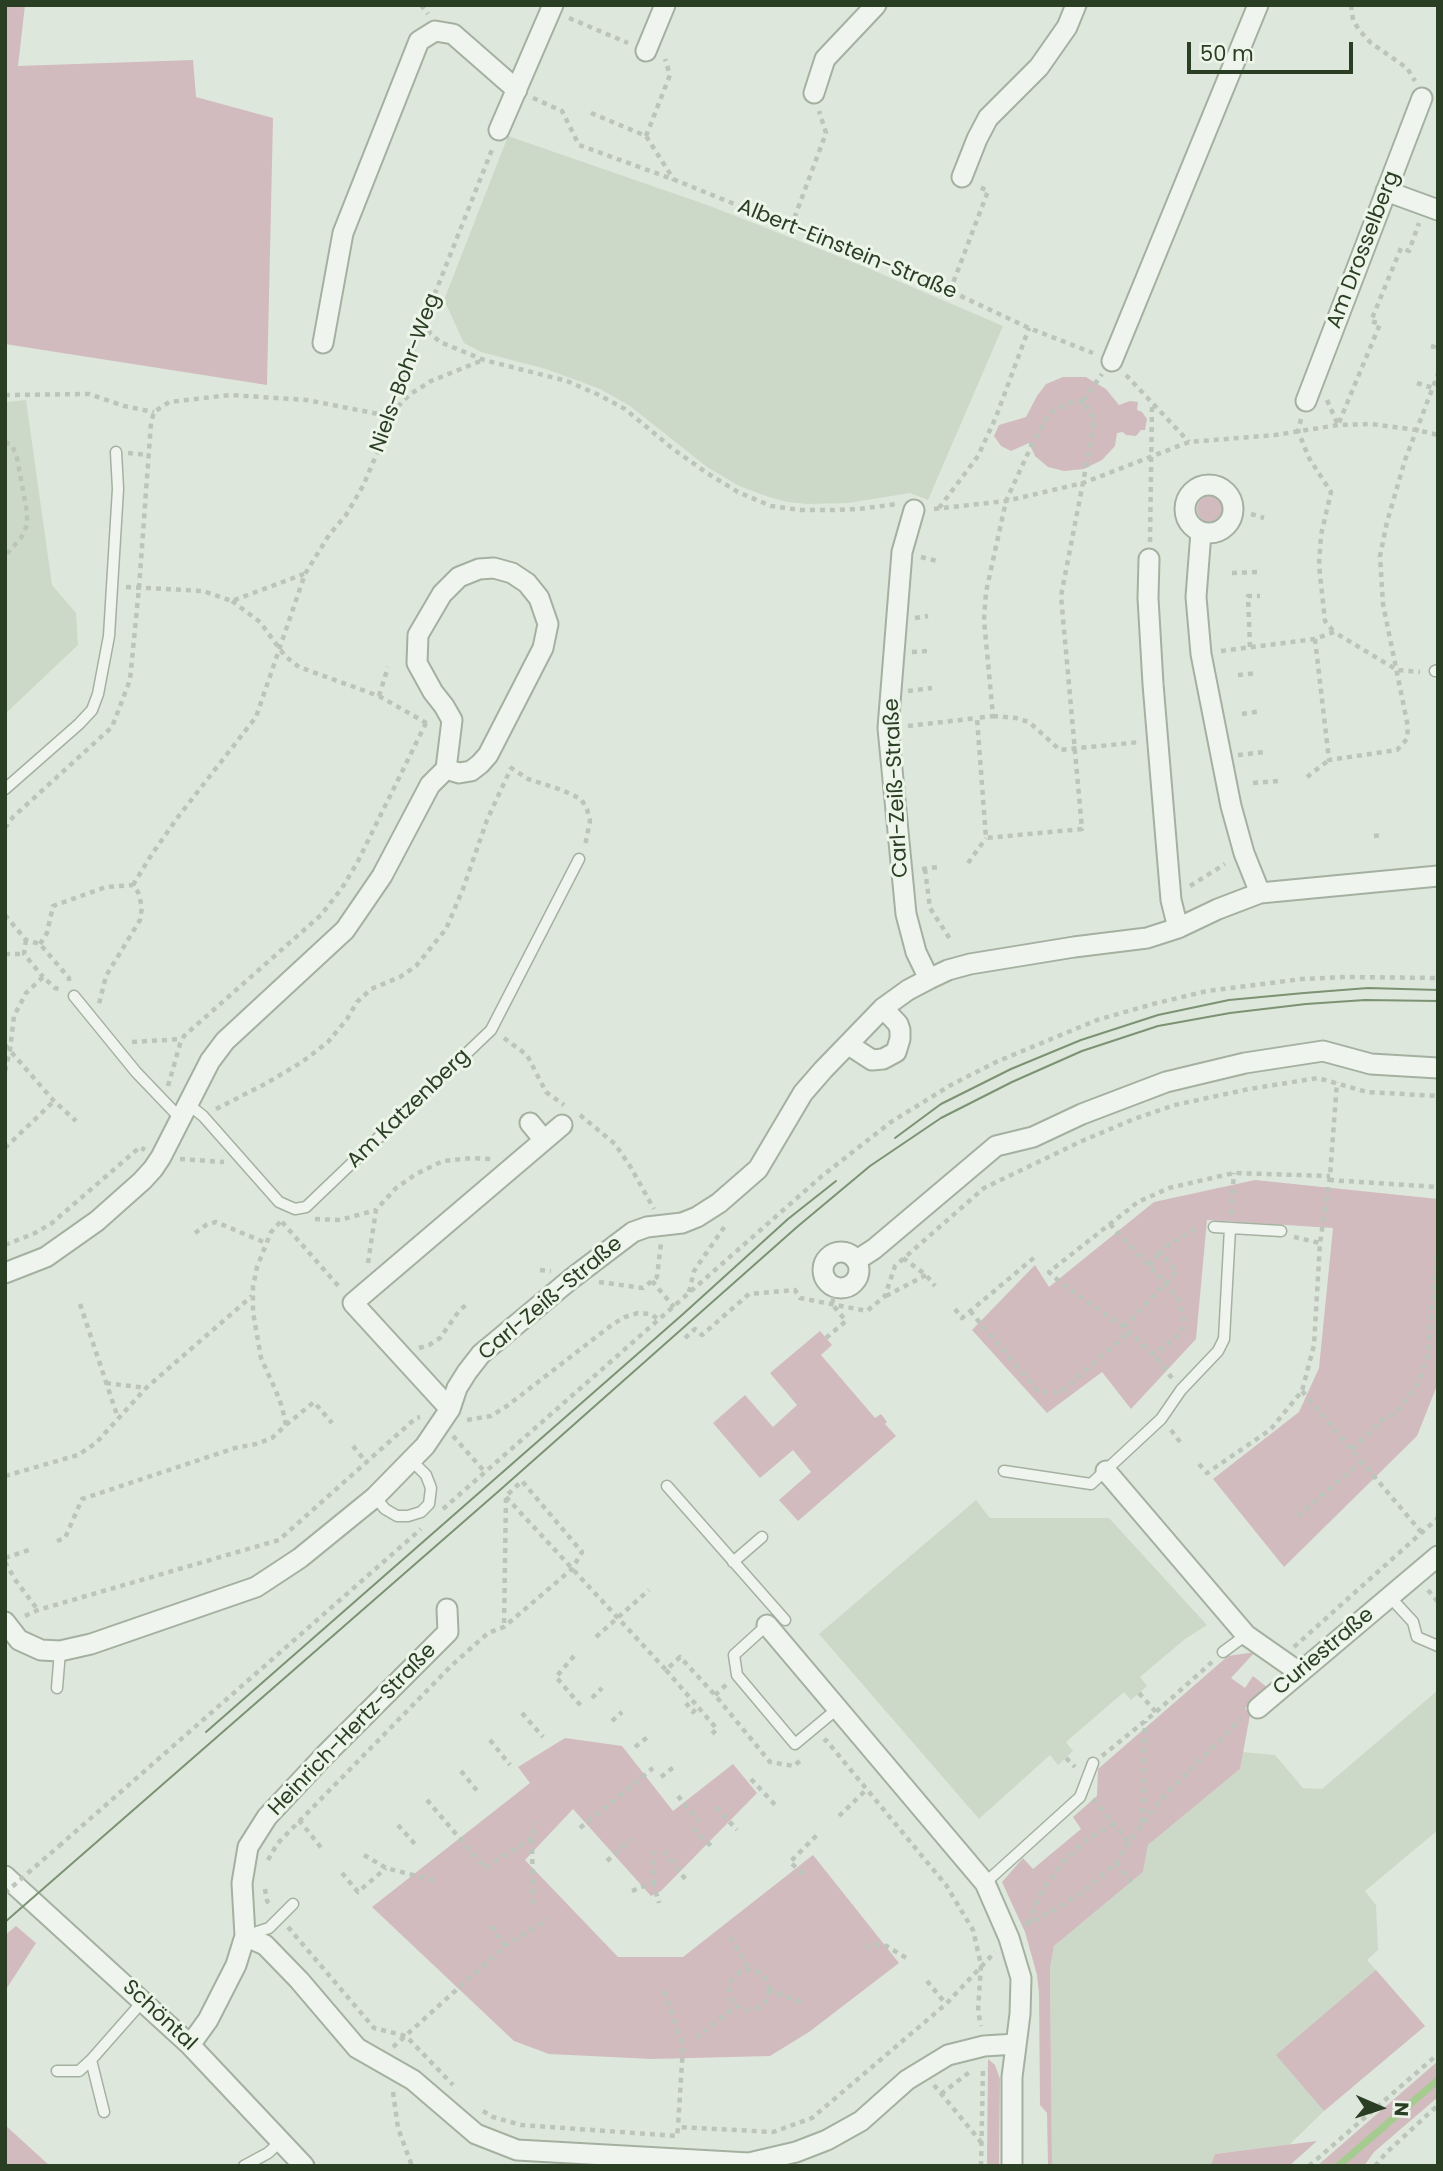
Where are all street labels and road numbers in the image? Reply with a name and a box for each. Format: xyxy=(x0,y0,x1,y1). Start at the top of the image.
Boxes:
street label: Am Drosselberg xyxy=(1322,168,1406,332)
street label: Albert-Einstein-Straße xyxy=(734,194,960,306)
street label: Niels-Bohr-Weg xyxy=(366,290,446,456)
street label: Carl-Zeiß-Straße xyxy=(880,698,914,878)
street label: Am Katzenberg xyxy=(342,1044,476,1174)
street label: Carl-Zeiß-Straße xyxy=(474,1232,628,1366)
street label: Curiestraße xyxy=(1269,1603,1379,1701)
street label: Heinrich-Hertz-Straße xyxy=(264,1638,442,1822)
street label: Schöntal xyxy=(117,1975,201,2057)

